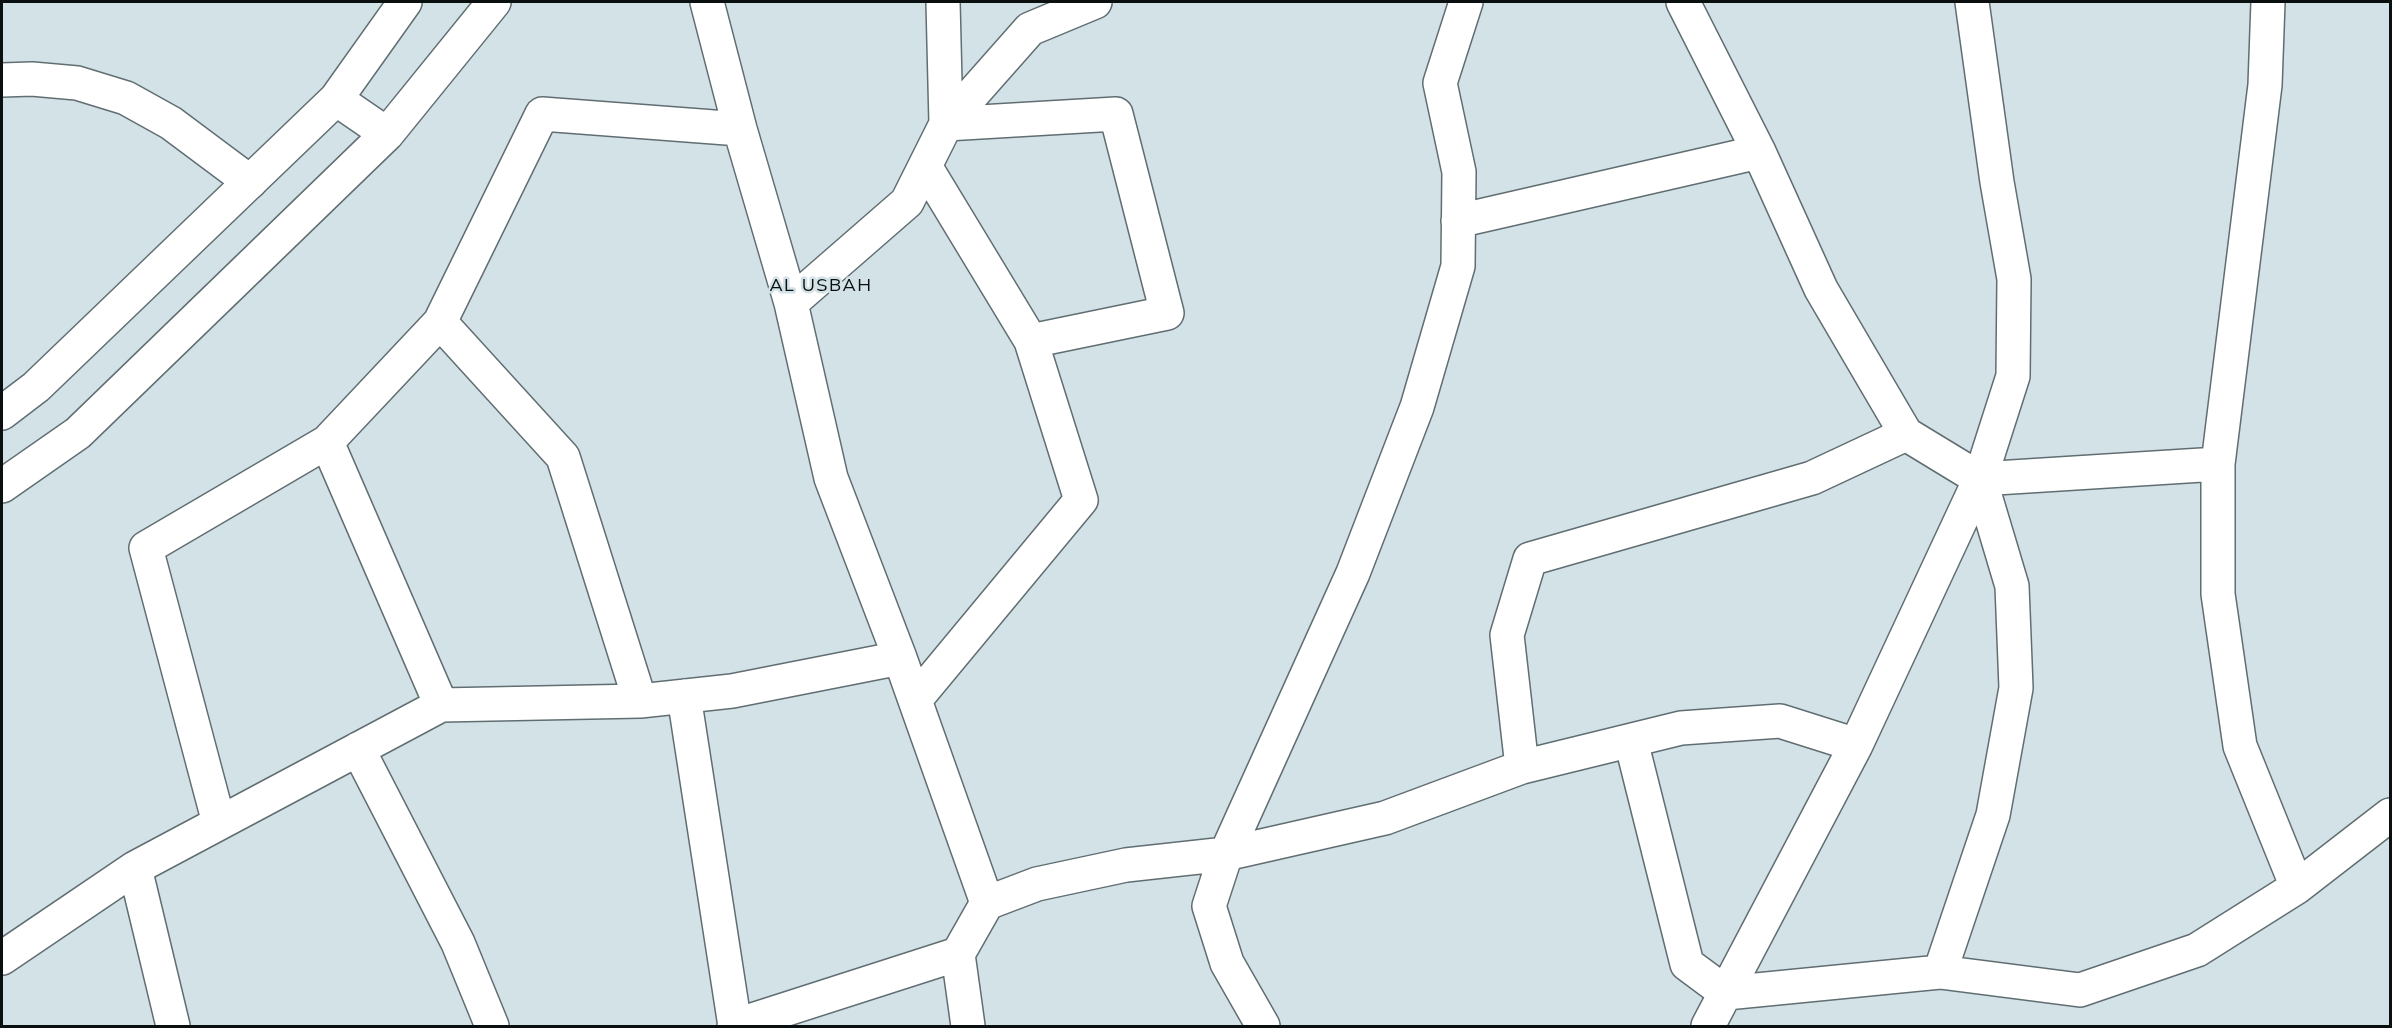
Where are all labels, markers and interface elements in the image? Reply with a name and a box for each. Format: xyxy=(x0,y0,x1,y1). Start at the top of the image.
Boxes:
district label: AL USBAH xyxy=(769,275,873,297)

